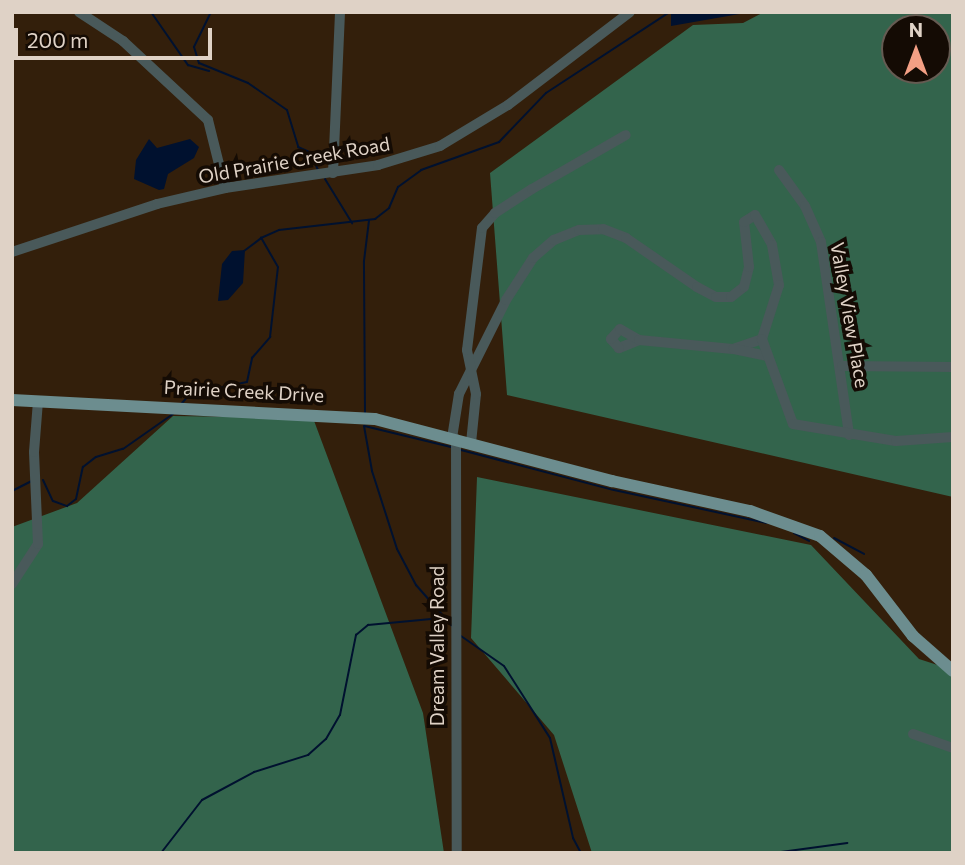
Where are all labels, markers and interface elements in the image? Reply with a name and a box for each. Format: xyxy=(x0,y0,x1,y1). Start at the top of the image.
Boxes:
scale bar xyxy=(18,14,215,58)
north arrow xyxy=(881,14,951,84)
text: N xyxy=(909,18,923,41)
text: 200 m xyxy=(27,27,88,52)
street label: Old Prairie Creek Road xyxy=(197,132,391,188)
street label: Valley View Place xyxy=(826,240,874,390)
street label: Prairie Creek Drive xyxy=(163,375,325,407)
street label: Dream Valley Road xyxy=(426,566,448,726)

